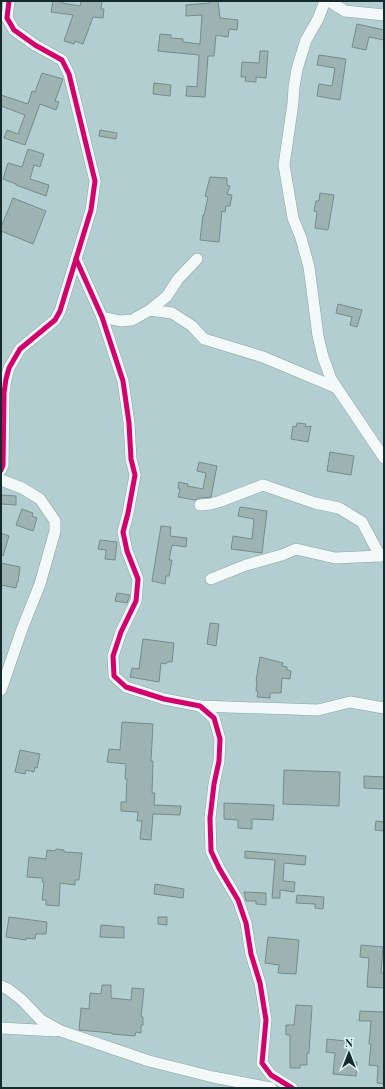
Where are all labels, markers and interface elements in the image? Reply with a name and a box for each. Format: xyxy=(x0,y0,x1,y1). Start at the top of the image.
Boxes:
north arrow xyxy=(329,1033,369,1073)
text: N xyxy=(345,1035,353,1050)

